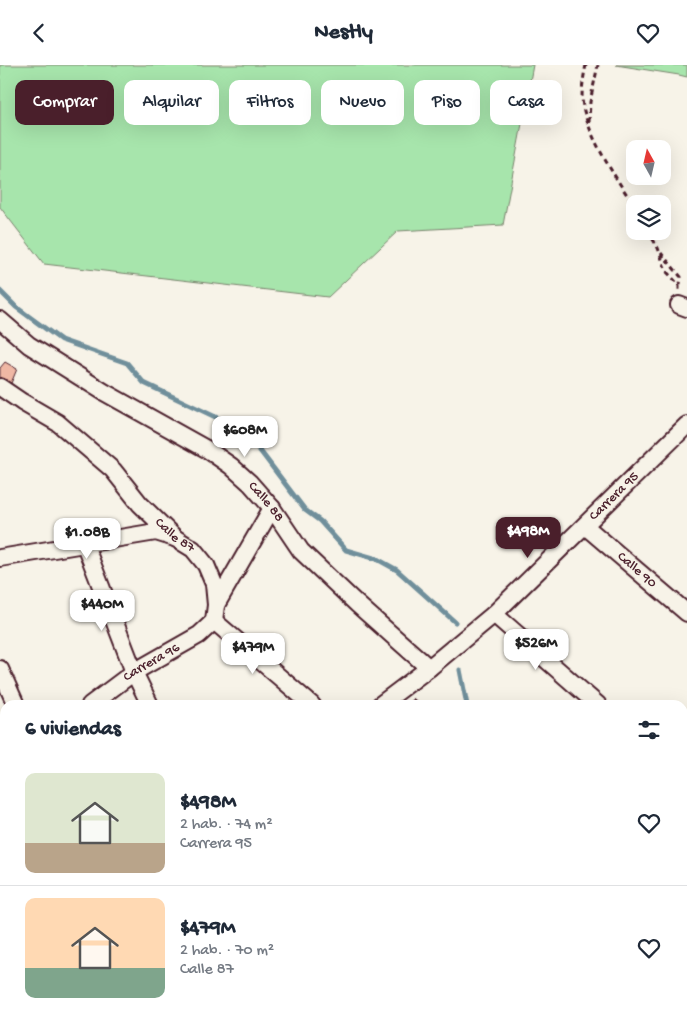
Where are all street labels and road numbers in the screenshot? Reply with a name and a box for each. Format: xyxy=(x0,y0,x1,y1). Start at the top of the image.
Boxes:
street label: Carrera 95 xyxy=(586,468,643,525)
street label: Calle 88 xyxy=(244,478,288,525)
street label: Calle 87 xyxy=(151,514,199,557)
street label: Calle 90 xyxy=(613,548,660,592)
street label: Carrera 96 xyxy=(120,639,184,686)

